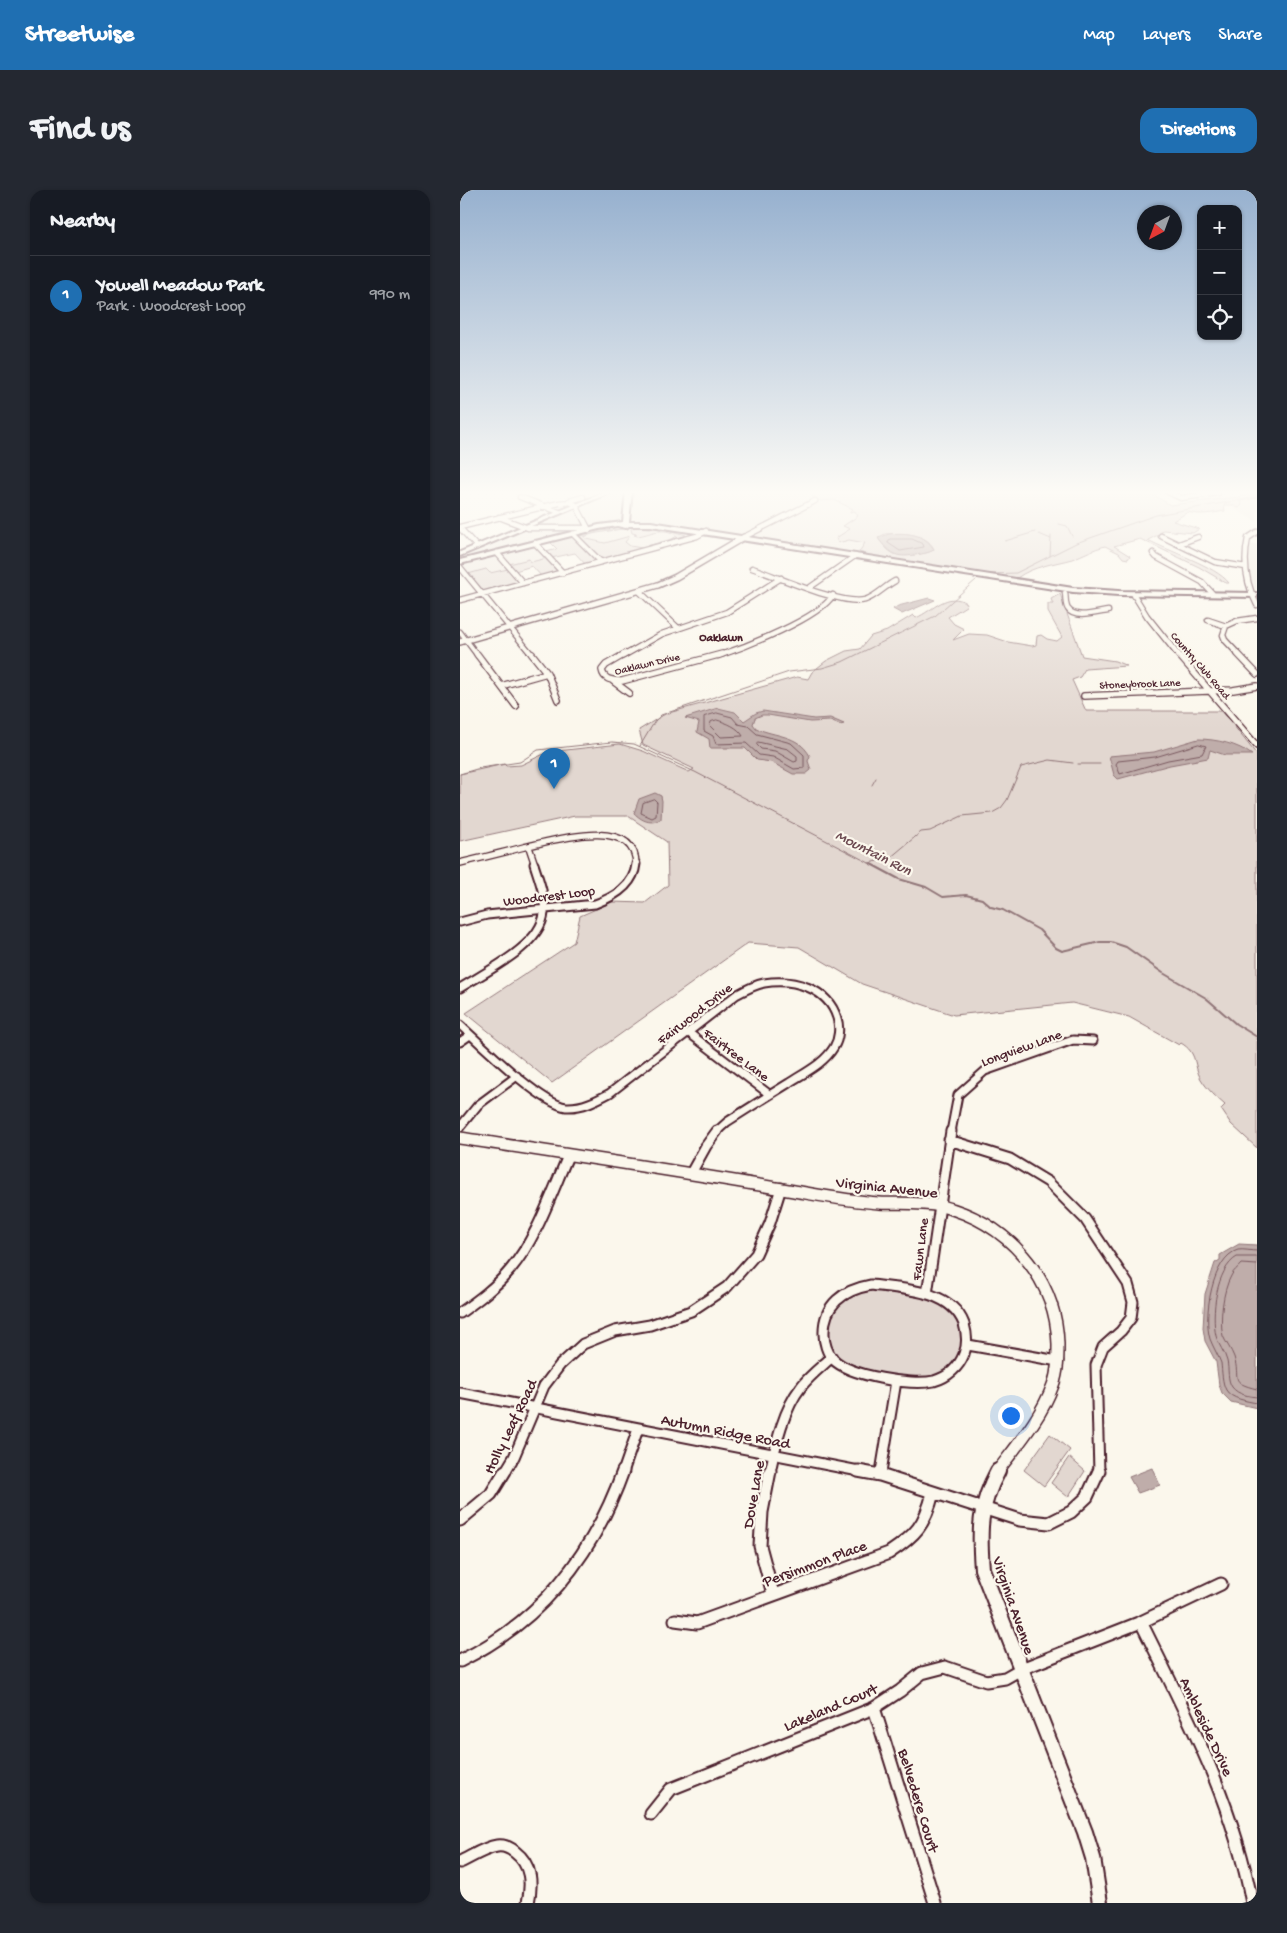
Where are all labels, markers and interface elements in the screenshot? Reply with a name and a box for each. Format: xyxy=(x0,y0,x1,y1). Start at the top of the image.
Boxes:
text: Streetwise xyxy=(25,21,134,50)
text: Map xyxy=(1083,25,1115,46)
text: Layers xyxy=(1143,25,1190,46)
text: Share xyxy=(1218,25,1262,46)
button: Directions xyxy=(1140,108,1257,153)
text: Find us xyxy=(30,110,130,151)
north arrow xyxy=(1137,205,1182,250)
map controls xyxy=(1197,205,1242,340)
button: + xyxy=(1197,205,1242,250)
text: Nearby xyxy=(50,210,115,235)
button: − xyxy=(1197,250,1242,295)
text: Yowell Meadow Park xyxy=(97,275,263,298)
text: 1 xyxy=(63,286,69,305)
text: 990 m xyxy=(370,286,410,305)
button: locate xyxy=(1197,295,1242,340)
text: Park · Woodcrest Loop xyxy=(97,298,246,317)
street label: Country Club Road xyxy=(1167,631,1233,703)
district label: Oaklawn xyxy=(699,632,743,646)
street label: Oaklawn Drive xyxy=(614,652,682,678)
street label: Stoneybrook Lane xyxy=(1099,678,1181,692)
pin: 1 xyxy=(538,748,570,789)
water label: Mountain Run xyxy=(832,827,915,881)
street label: Woodcrest Loop xyxy=(502,883,596,912)
street label: Fairwood Drive xyxy=(654,980,737,1050)
street label: Fairtree Lane xyxy=(698,1025,772,1087)
street label: Longview Lane xyxy=(979,1027,1065,1072)
street label: Virginia Avenue xyxy=(834,1175,939,1204)
street label: Fawn Lane xyxy=(909,1216,934,1282)
street label: Holly Leaf Road xyxy=(481,1376,544,1478)
your location xyxy=(998,1403,1024,1429)
street label: Autumn Ridge Road xyxy=(659,1412,793,1456)
street label: Dove Lane xyxy=(740,1459,771,1531)
street label: Persimmon Place xyxy=(760,1537,871,1593)
street label: Virginia Avenue xyxy=(986,1554,1038,1658)
street label: Ambleside Drive xyxy=(1174,1675,1236,1781)
street label: Lakeland Court xyxy=(782,1680,882,1738)
street label: Belvedere Court xyxy=(892,1746,942,1857)

